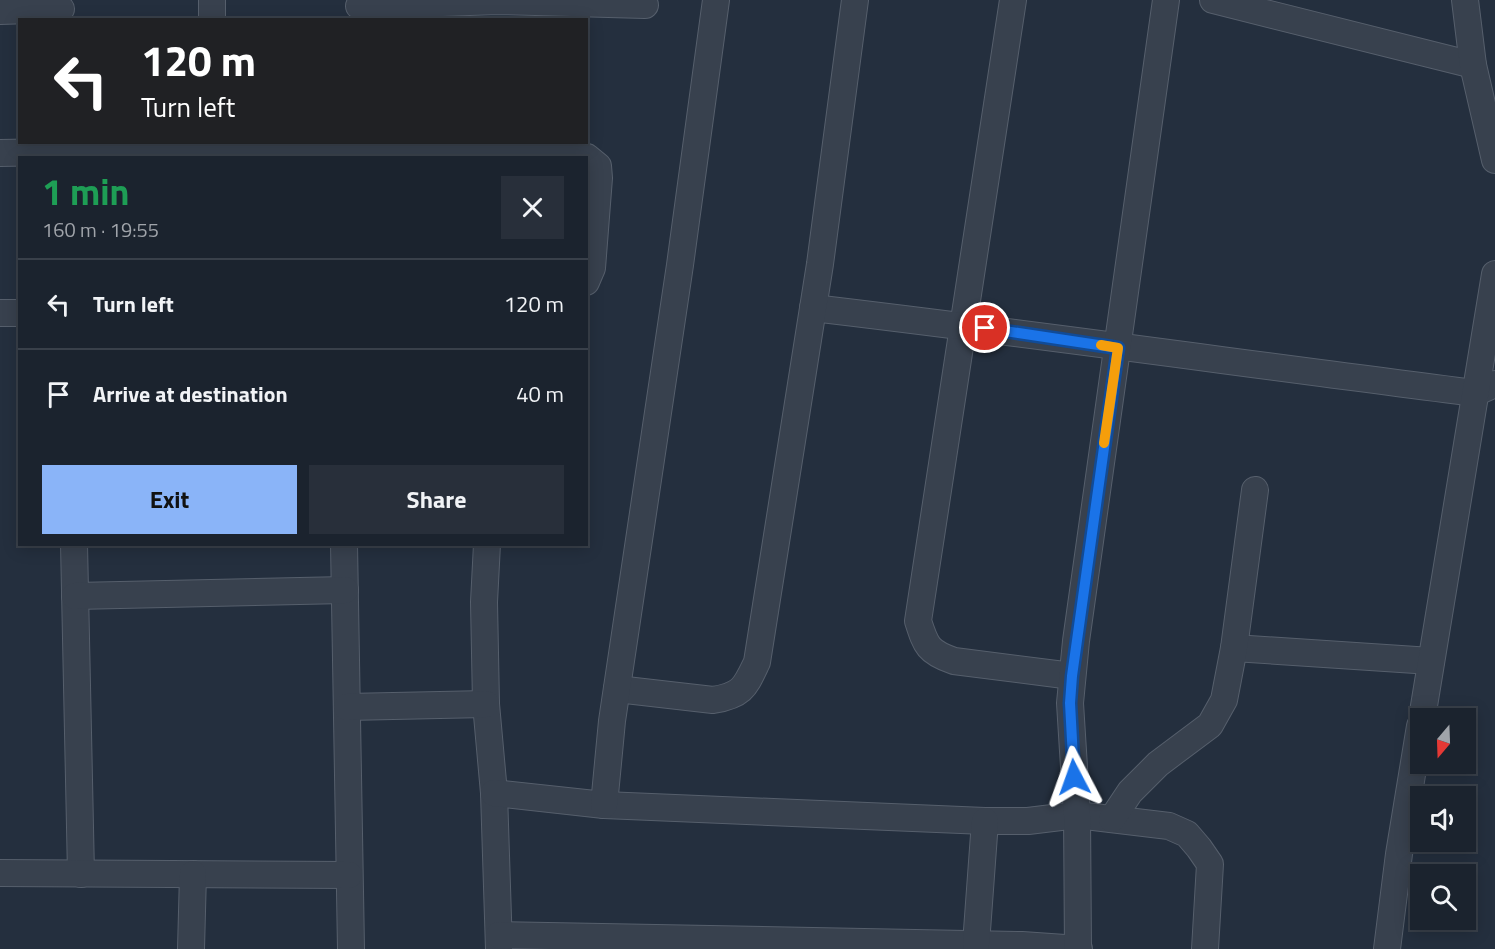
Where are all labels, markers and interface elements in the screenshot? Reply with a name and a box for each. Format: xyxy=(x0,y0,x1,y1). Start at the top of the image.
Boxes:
text: 120 m xyxy=(141,28,256,92)
icon: left xyxy=(42,42,120,120)
text: Turn left xyxy=(141,86,235,127)
text: 1 min xyxy=(42,164,129,219)
button: close xyxy=(501,176,564,239)
text: 160 m · 19:55 xyxy=(42,214,159,245)
text: Turn left xyxy=(93,287,174,321)
text: 120 m xyxy=(504,287,564,321)
icon: left xyxy=(42,288,75,321)
pin xyxy=(959,302,1010,353)
icon: arrive xyxy=(968,311,1001,344)
text: Arrive at destination xyxy=(93,377,288,411)
text: 40 m xyxy=(516,377,564,411)
icon: arrive xyxy=(42,378,75,411)
button: Exit xyxy=(42,465,297,534)
button: Share xyxy=(309,465,564,534)
north arrow xyxy=(1410,708,1476,774)
map controls xyxy=(1410,708,1476,930)
position arrow xyxy=(1042,745,1106,809)
button: sound xyxy=(1410,786,1476,852)
button: search xyxy=(1410,864,1476,930)

